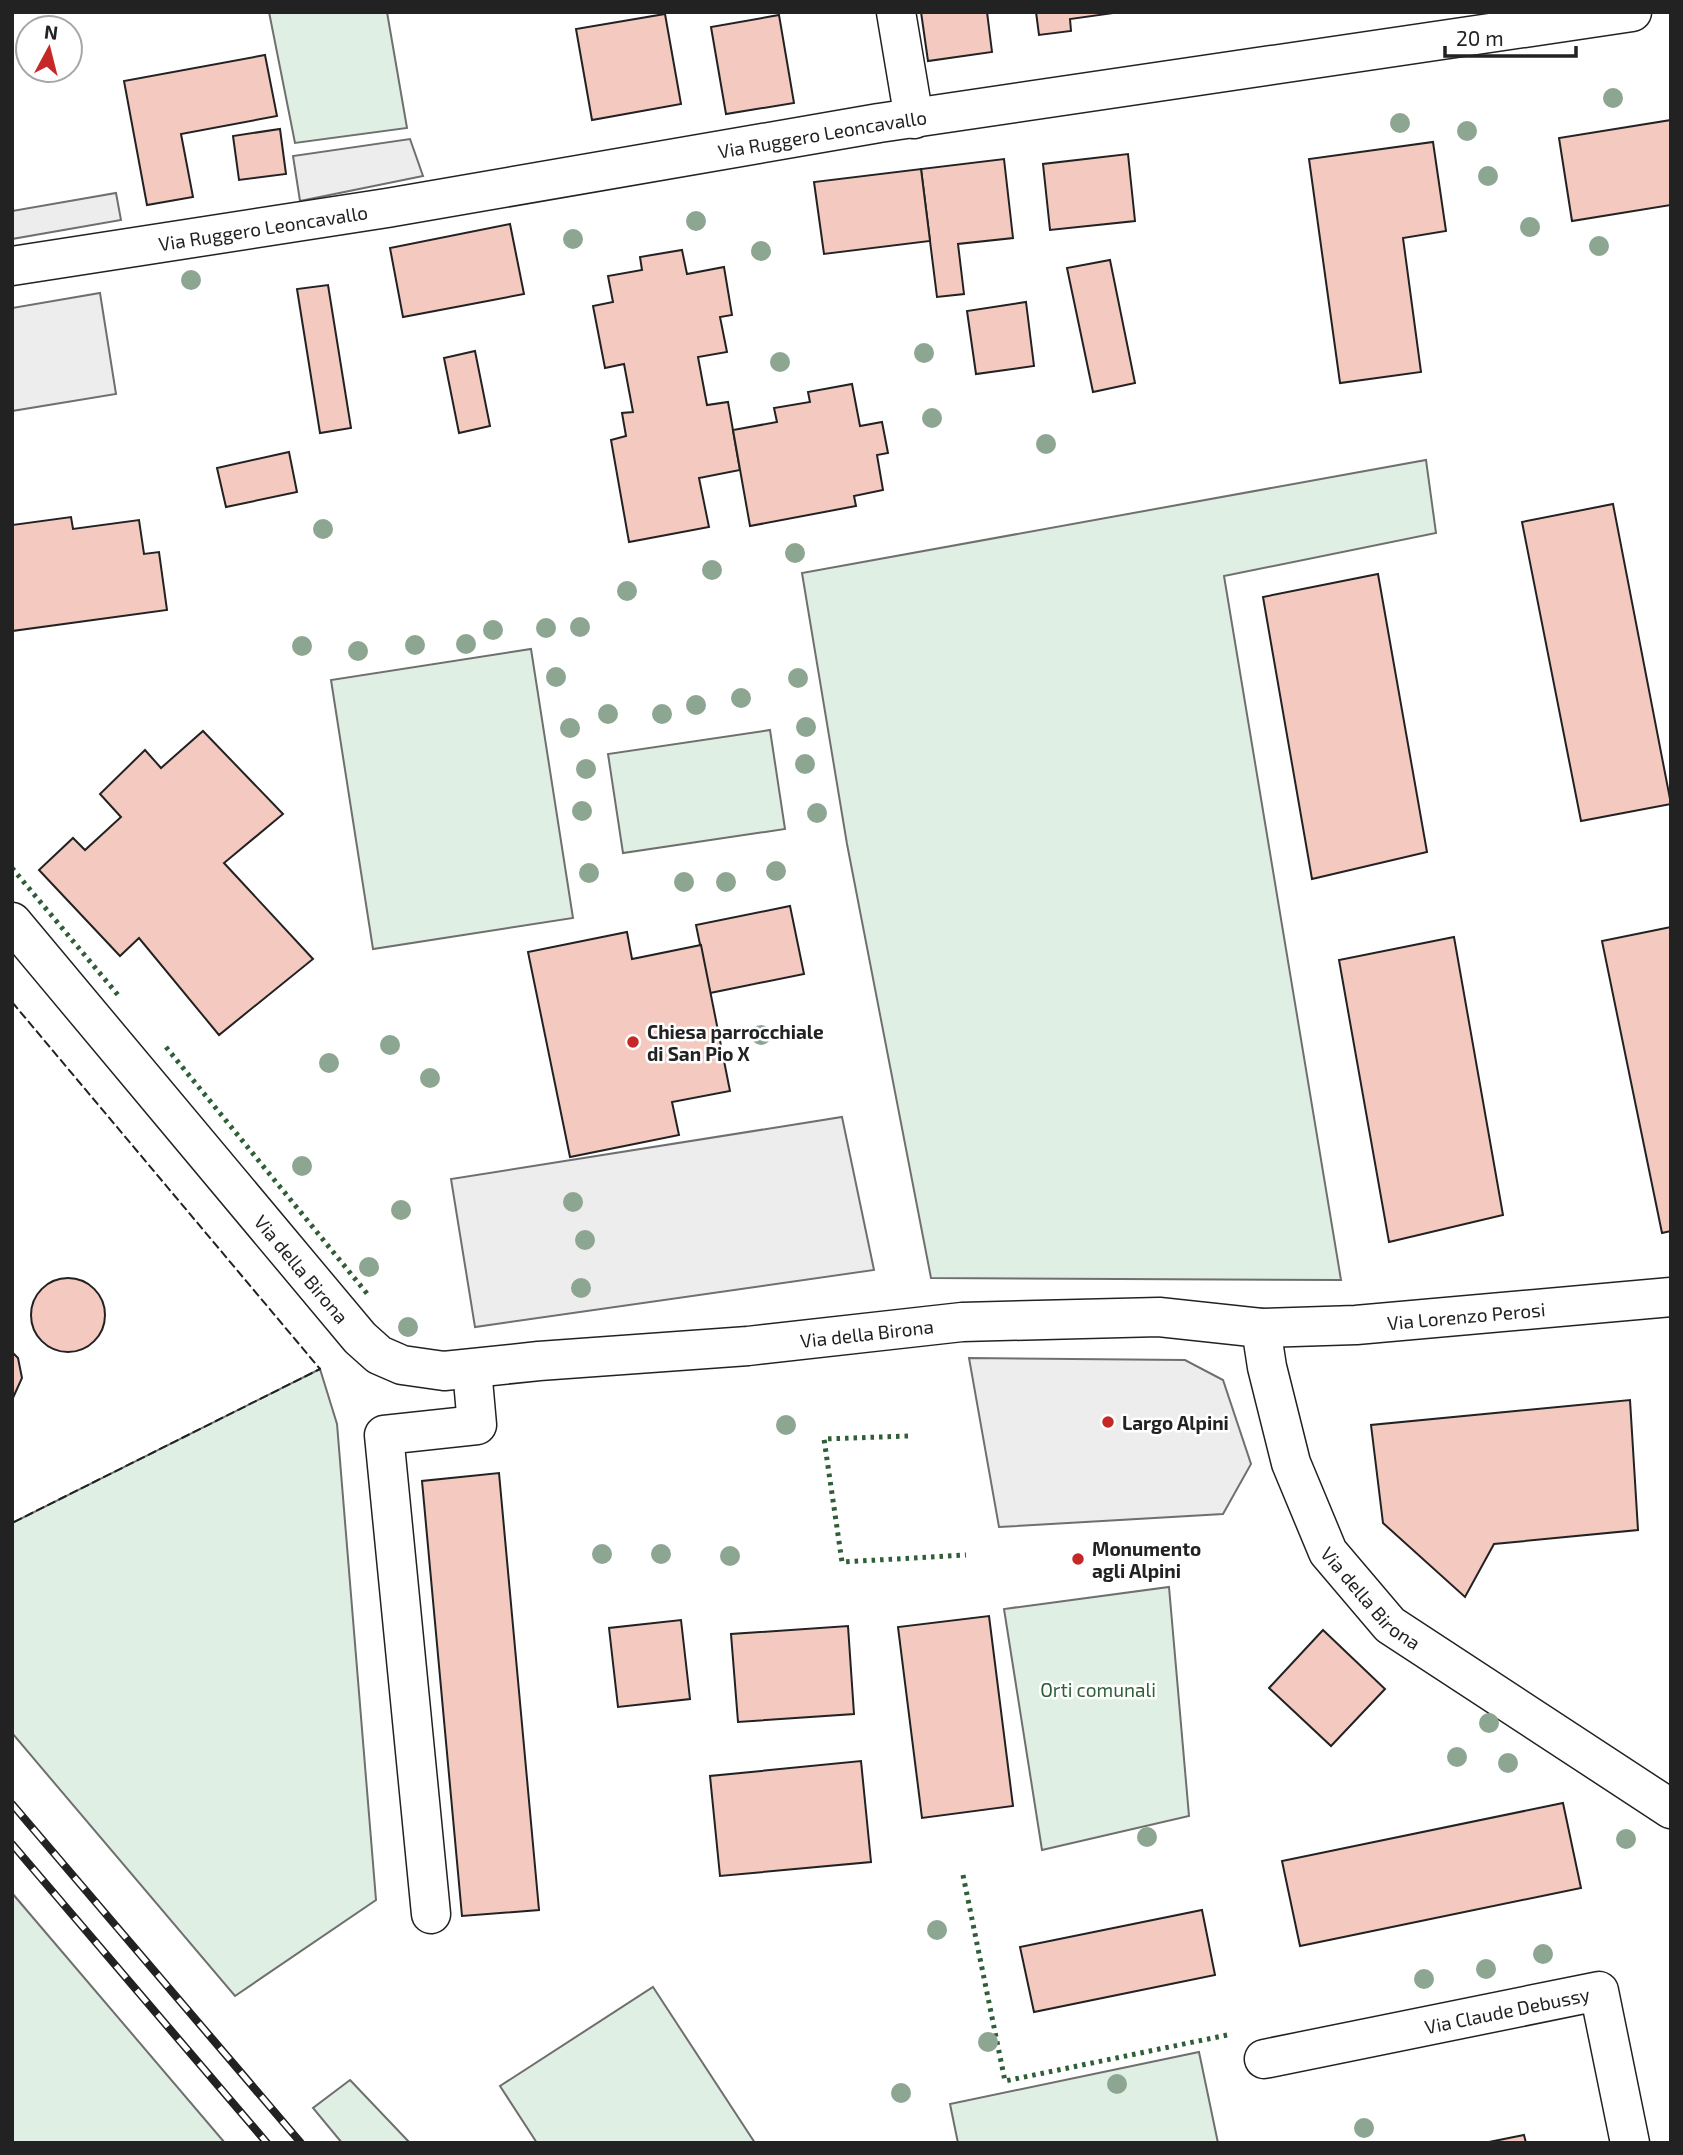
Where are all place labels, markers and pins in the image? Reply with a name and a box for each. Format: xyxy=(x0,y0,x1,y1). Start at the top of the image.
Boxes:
place label: Chiesa parrocchiale di San Pio X xyxy=(647,1020,824,1065)
marker: Chiesa parrocchiale di San Pio X xyxy=(625,1034,641,1050)
place label: Largo Alpini xyxy=(1122,1411,1229,1434)
marker: Largo Alpini xyxy=(1100,1414,1116,1430)
place label: Monumento agli Alpini xyxy=(1092,1537,1201,1582)
marker: Monumento agli Alpini xyxy=(1070,1551,1086,1567)

